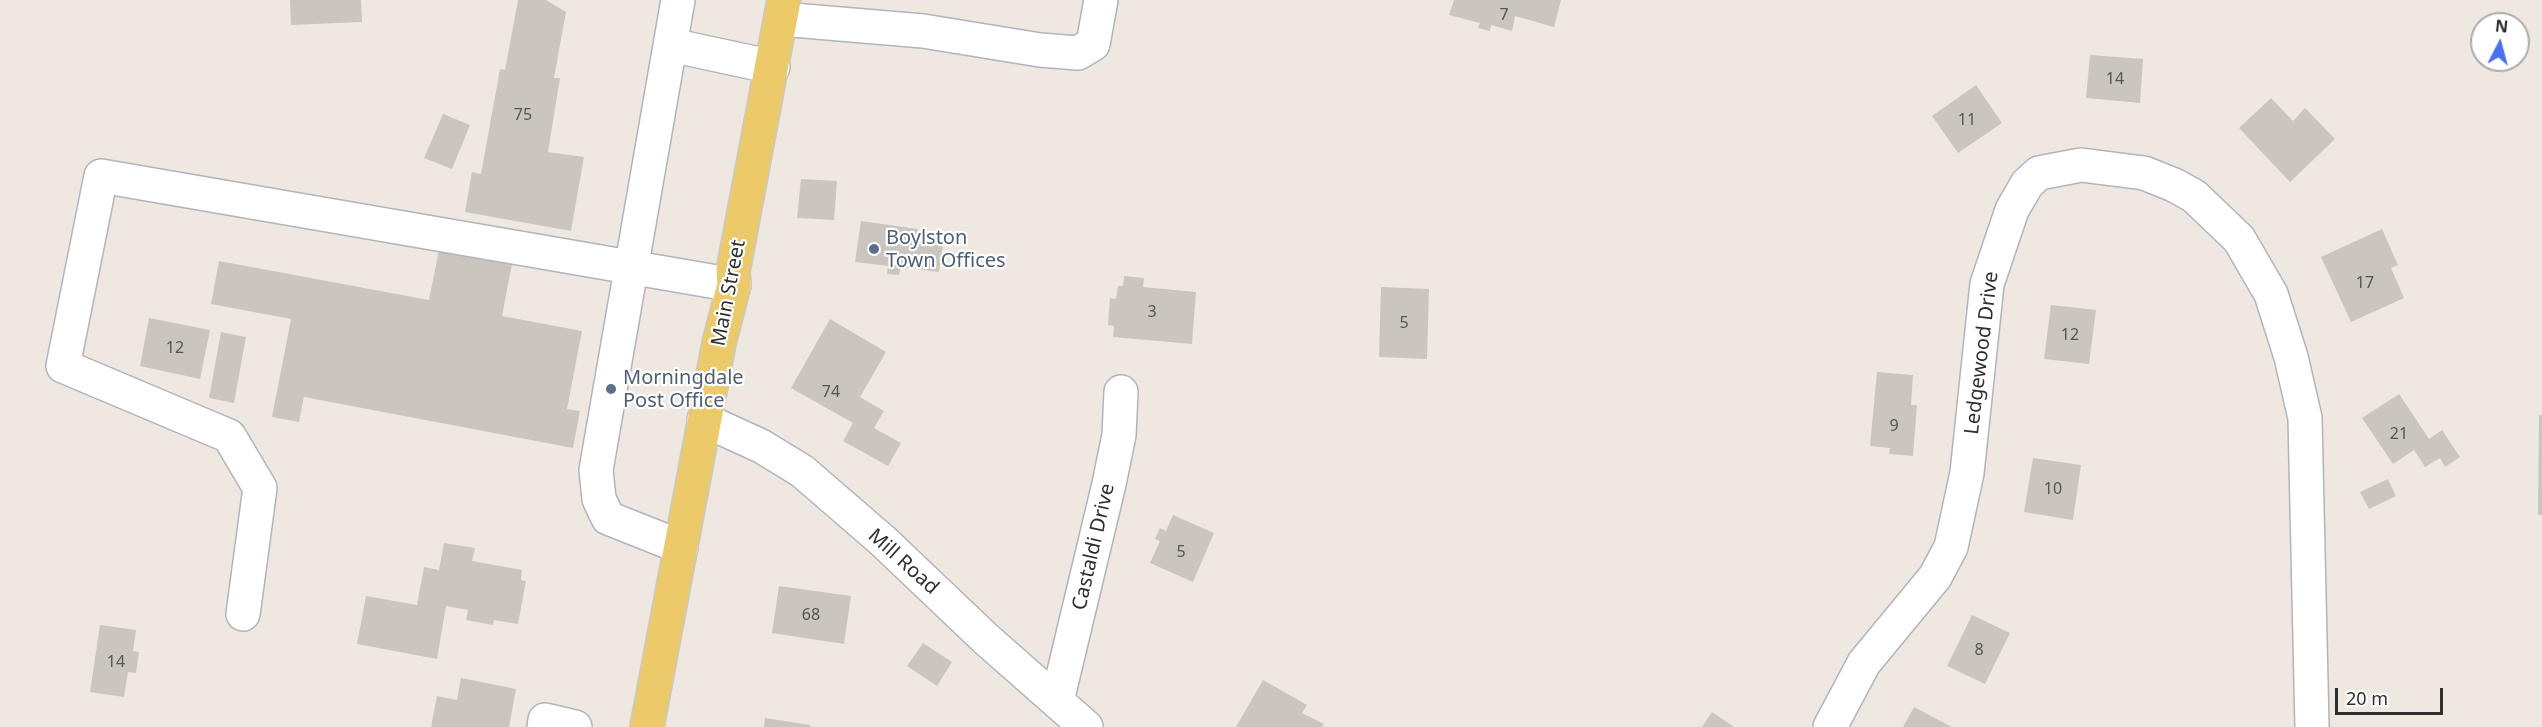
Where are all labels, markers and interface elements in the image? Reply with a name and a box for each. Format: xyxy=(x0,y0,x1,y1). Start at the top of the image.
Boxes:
house number: 7 xyxy=(1499,5,1509,25)
north arrow xyxy=(2470,12,2530,72)
text: N xyxy=(2494,14,2509,38)
house number: 14 xyxy=(2106,69,2124,89)
house number: 75 xyxy=(514,105,532,125)
house number: 11 xyxy=(1958,110,1976,130)
place label: Boylston Town Offices xyxy=(886,226,1006,273)
street label: Main Street xyxy=(707,238,751,348)
marker: Boylston Town Offices xyxy=(867,242,881,256)
street label: Ledgewood Drive xyxy=(1960,270,2004,436)
house number: 17 xyxy=(2356,273,2374,293)
house number: 3 xyxy=(1147,302,1157,322)
house number: 5 xyxy=(1399,313,1409,333)
house number: 12 xyxy=(2061,325,2079,345)
house number: 12 xyxy=(166,338,184,358)
place label: Morningdale Post Office xyxy=(623,366,744,413)
marker: Morningdale Post Office xyxy=(604,382,618,396)
house number: 74 xyxy=(822,382,840,402)
house number: 9 xyxy=(1889,416,1899,436)
house number: 21 xyxy=(2390,424,2408,444)
house number: 10 xyxy=(2044,479,2062,499)
street label: Castaldi Drive xyxy=(1068,481,1120,613)
street label: Mill Road xyxy=(863,524,943,600)
house number: 5 xyxy=(1176,542,1186,562)
house number: 68 xyxy=(802,605,820,625)
house number: 8 xyxy=(1974,640,1984,660)
house number: 14 xyxy=(107,652,125,672)
scale bar xyxy=(2338,676,2446,714)
text: 20 m xyxy=(2346,686,2388,710)

